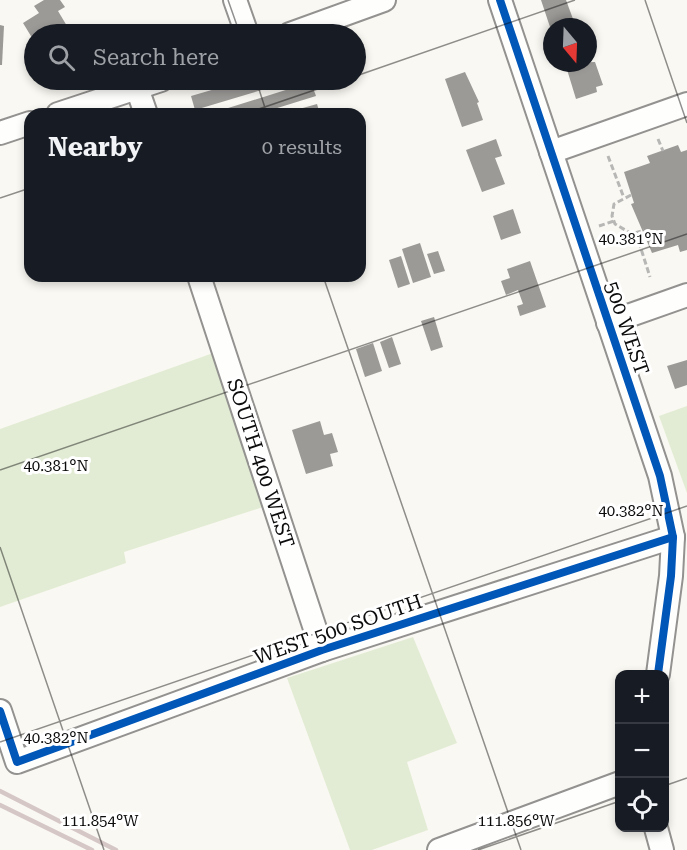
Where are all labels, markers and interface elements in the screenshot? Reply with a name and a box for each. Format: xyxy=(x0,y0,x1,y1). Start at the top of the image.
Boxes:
north arrow xyxy=(543,18,597,72)
search box xyxy=(24,24,366,90)
icon: search xyxy=(45,41,78,74)
text: Search here xyxy=(93,45,219,70)
text: Nearby xyxy=(48,132,142,162)
text: 0 results xyxy=(262,135,342,159)
text: 40.381°N xyxy=(598,230,664,248)
street label: 500 WEST xyxy=(600,278,654,378)
street label: SOUTH 400 WEST xyxy=(222,375,300,551)
text: 40.381°N xyxy=(23,457,89,475)
text: 40.382°N xyxy=(598,502,664,520)
street label: WEST 500 SOUTH xyxy=(251,589,425,669)
map controls xyxy=(615,670,669,832)
button: + xyxy=(615,670,669,724)
button: − xyxy=(615,724,669,778)
text: 40.382°N xyxy=(23,729,89,747)
button: locate xyxy=(615,778,669,832)
text: 111.854°W xyxy=(62,812,139,830)
text: 111.856°W xyxy=(478,812,555,830)

